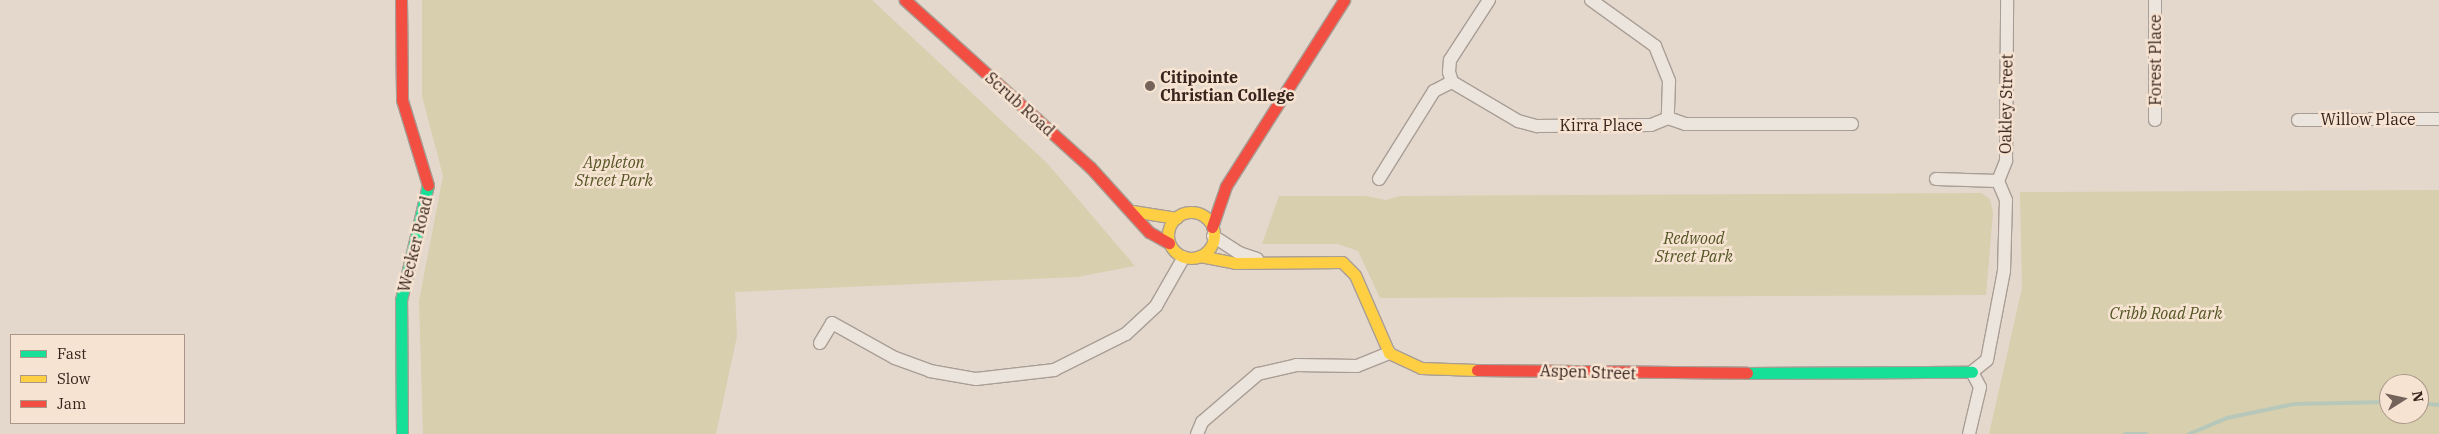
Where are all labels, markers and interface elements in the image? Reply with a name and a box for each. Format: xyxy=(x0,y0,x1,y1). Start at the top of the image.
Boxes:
street label: Forest Place xyxy=(2145,14,2165,106)
street label: Oakley Street xyxy=(1996,54,2016,154)
place label: Citipointe Christian College xyxy=(1160,67,1295,105)
street label: Scrub Road xyxy=(981,68,1059,140)
marker: Citipointe Christian College xyxy=(1144,80,1156,92)
street label: Willow Place xyxy=(2320,109,2416,129)
street label: Kirra Place xyxy=(1559,115,1643,135)
park label: Appleton Street Park xyxy=(575,152,653,190)
street label: Wecker Road xyxy=(394,194,436,294)
park label: Redwood Street Park xyxy=(1655,228,1733,266)
park label: Cribb Road Park xyxy=(2110,303,2222,323)
legend xyxy=(10,334,185,424)
text: Fast xyxy=(57,344,87,363)
street label: Aspen Street xyxy=(1540,361,1636,383)
text: Slow xyxy=(57,369,90,388)
north arrow xyxy=(2379,374,2429,424)
text: N xyxy=(2408,390,2428,404)
text: Jam xyxy=(57,394,86,413)

